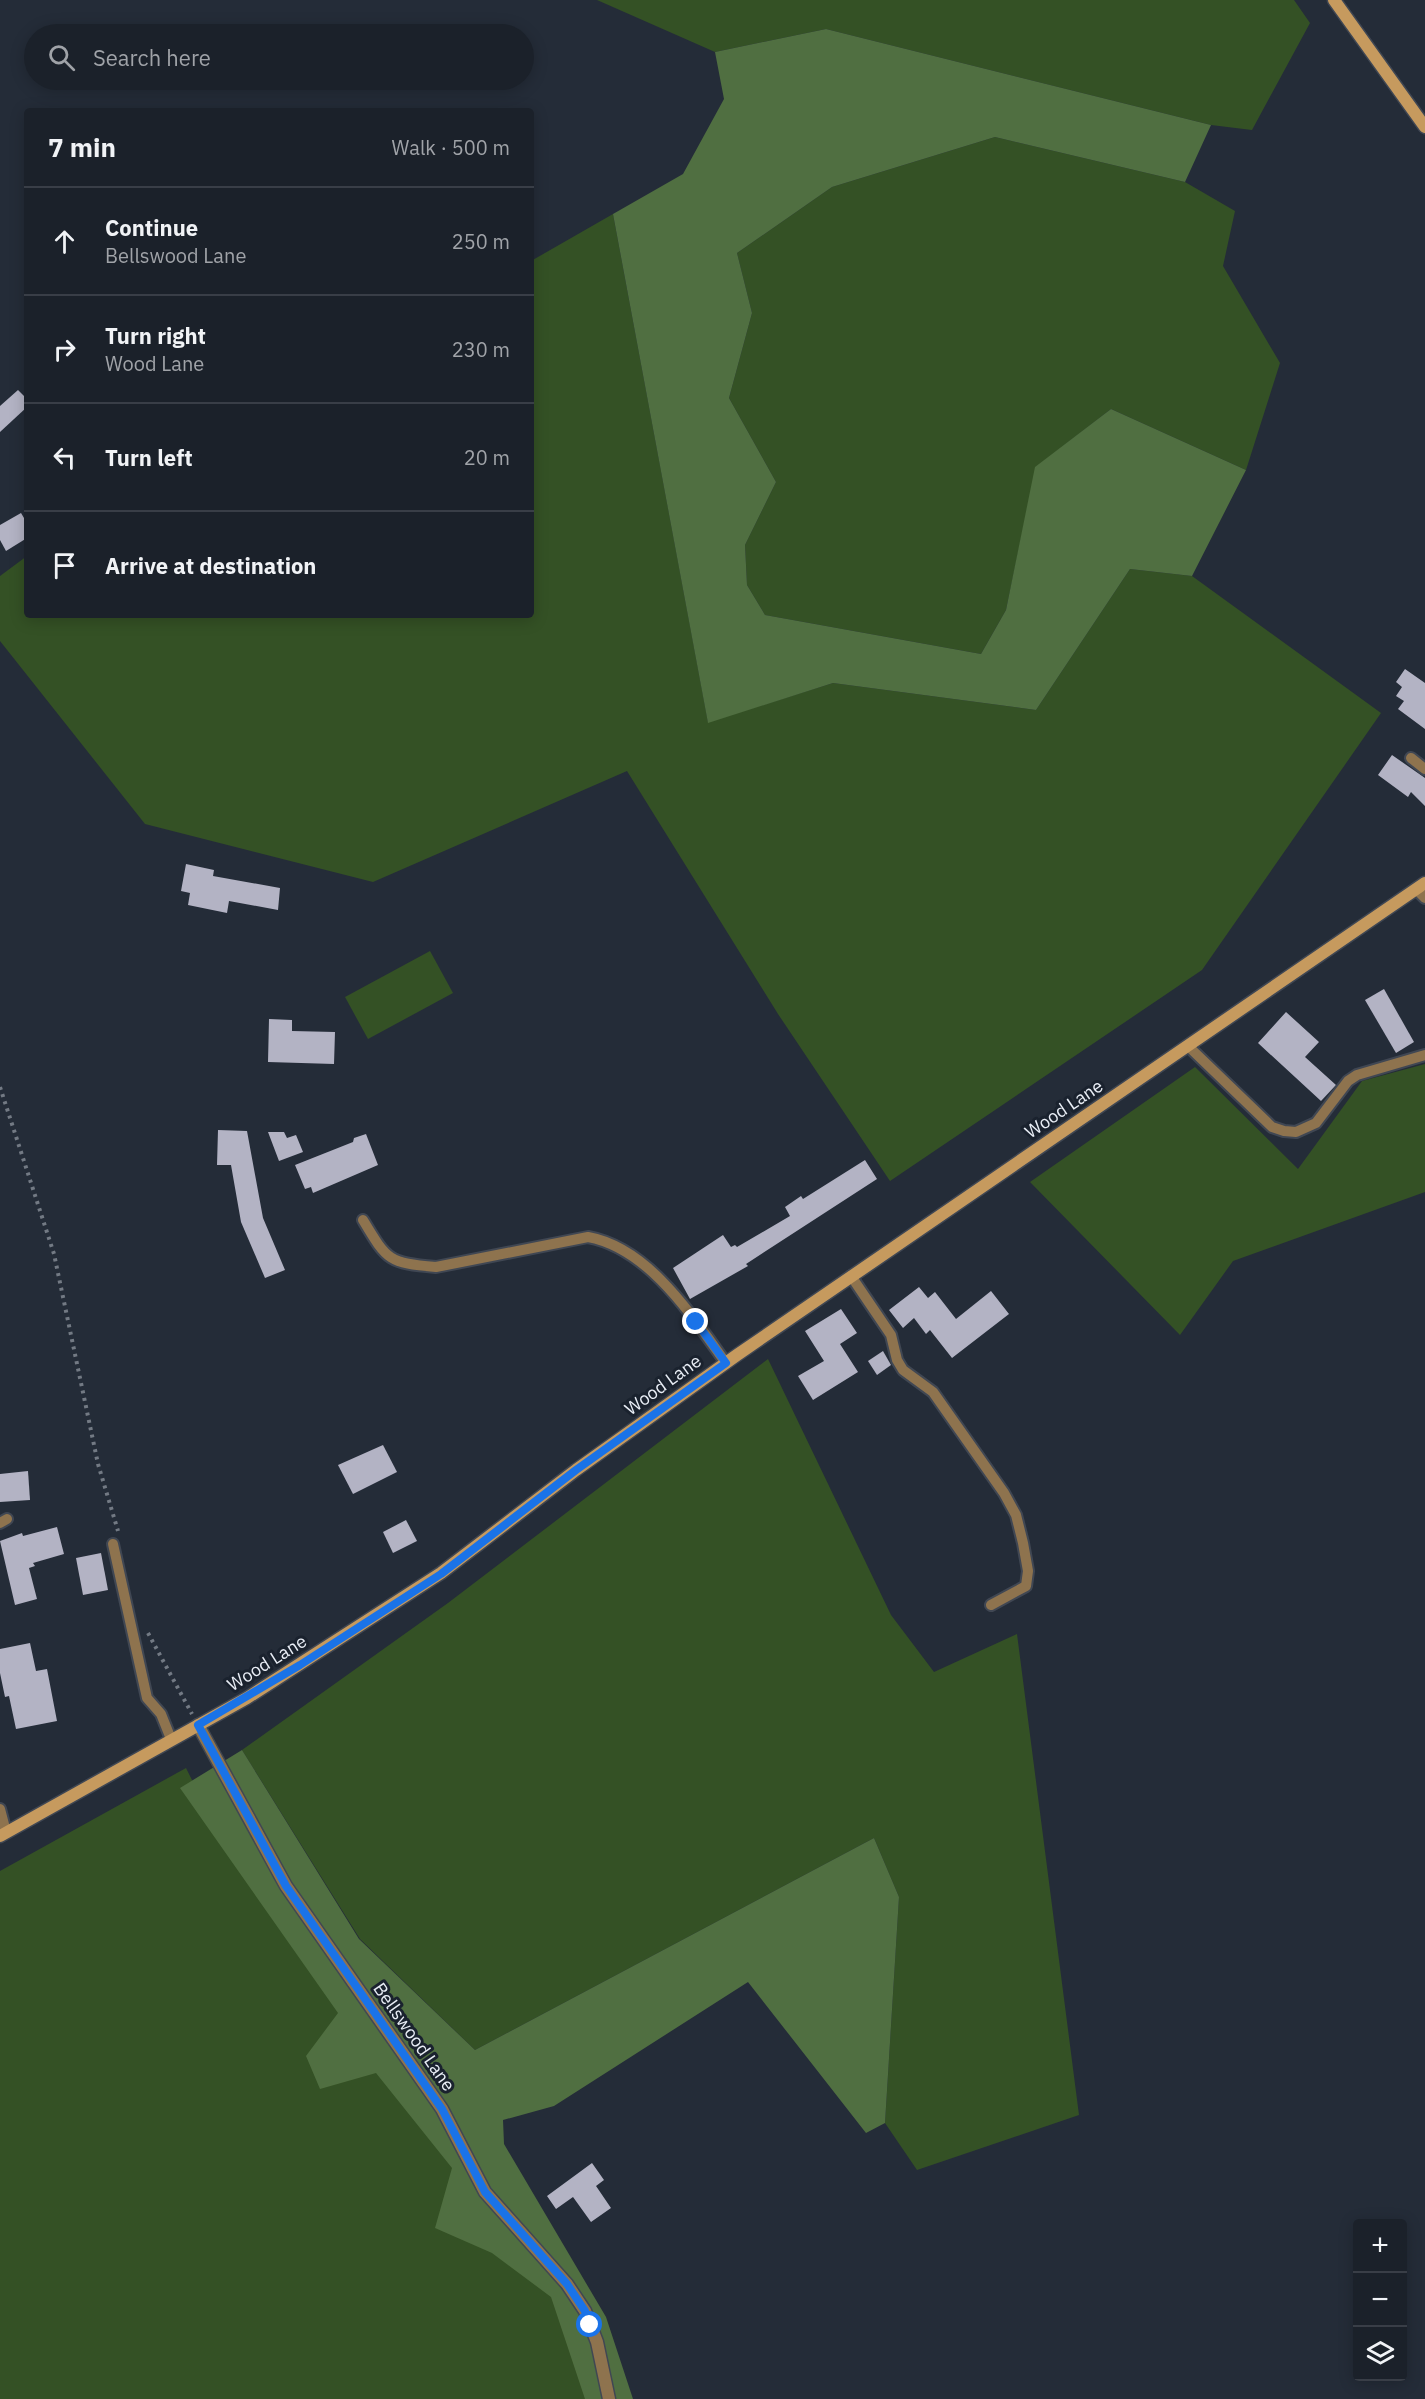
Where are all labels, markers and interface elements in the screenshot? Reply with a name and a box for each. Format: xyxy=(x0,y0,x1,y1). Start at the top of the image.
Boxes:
search box xyxy=(24,24,534,90)
icon: search xyxy=(45,41,78,74)
text: Search here xyxy=(93,43,211,72)
text: 7 min xyxy=(48,130,116,164)
text: Walk · 500 m xyxy=(392,134,510,161)
text: Continue xyxy=(105,213,198,242)
icon: ahead xyxy=(48,225,81,258)
text: 250 m xyxy=(452,228,510,255)
text: Bellswood Lane xyxy=(105,242,246,269)
text: Turn right xyxy=(105,321,206,350)
icon: right xyxy=(48,333,81,366)
text: 230 m xyxy=(452,336,510,363)
text: Wood Lane xyxy=(105,350,204,377)
icon: left xyxy=(48,441,81,474)
text: Turn left xyxy=(105,443,193,472)
text: 20 m xyxy=(464,444,510,471)
icon: arrive xyxy=(48,549,81,582)
text: Arrive at destination xyxy=(105,551,316,580)
street label: Wood Lane xyxy=(1020,1074,1107,1143)
route end xyxy=(682,1308,708,1334)
street label: Wood Lane xyxy=(620,1349,706,1420)
street label: Wood Lane xyxy=(223,1629,311,1696)
street label: Bellswood Lane xyxy=(368,1978,460,2096)
map controls xyxy=(1353,2219,1407,2381)
button: + xyxy=(1353,2219,1407,2273)
button: − xyxy=(1353,2273,1407,2327)
route start xyxy=(576,2311,602,2337)
button: layers xyxy=(1353,2327,1407,2381)

